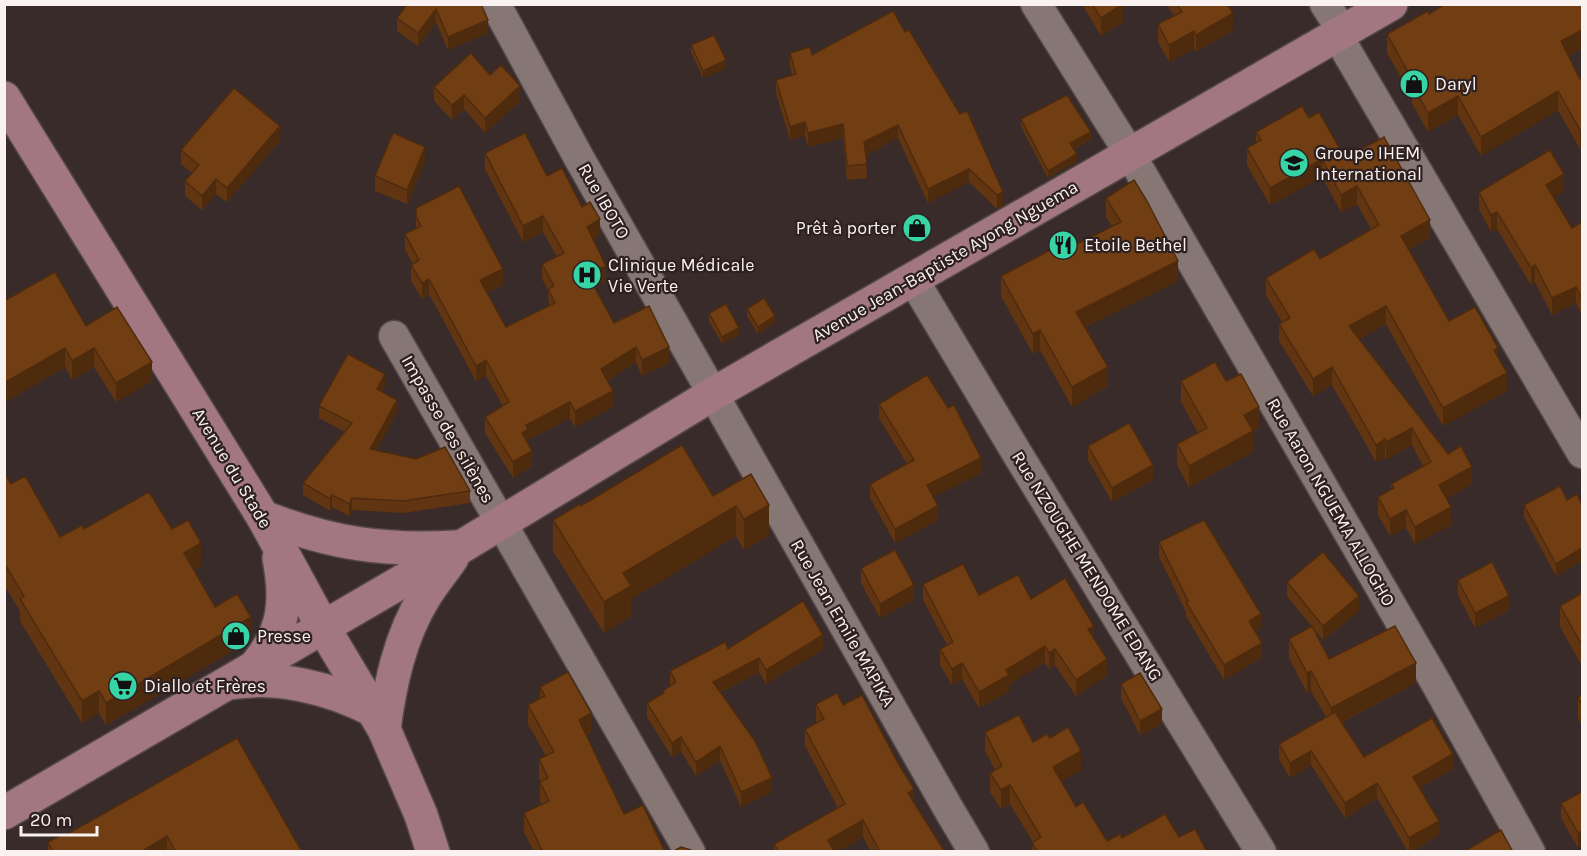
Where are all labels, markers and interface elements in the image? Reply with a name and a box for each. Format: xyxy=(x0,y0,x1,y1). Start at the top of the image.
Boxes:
shop icon: Daryl xyxy=(1398,68,1430,100)
place label: Daryl xyxy=(1435,73,1477,95)
place label: Groupe IHEM International xyxy=(1315,142,1422,185)
school or university icon: Groupe IHEM International xyxy=(1278,147,1310,179)
street label: Rue IBOTO xyxy=(573,159,635,243)
street label: Avenue Jean-Baptiste Ayong Nguema xyxy=(808,176,1082,346)
shop icon: Prêt à porter xyxy=(901,212,933,244)
place label: Prêt à porter xyxy=(796,217,896,239)
restaurant icon: Etoile Bethel xyxy=(1047,229,1079,261)
place label: Etoile Bethel xyxy=(1084,234,1187,256)
place label: Clinique Médicale Vie Verte xyxy=(608,254,755,297)
hospital icon: Clinique Médicale Vie Verte xyxy=(571,259,603,291)
street label: Impasse des silènes xyxy=(397,351,499,507)
street label: Rue Aaron NGUEMA ALLOGHO xyxy=(1262,394,1400,610)
street label: Avenue du Stade xyxy=(187,404,277,532)
street label: Rue NZOUGHE MENDOME EDANG xyxy=(1007,447,1167,685)
street label: Rue Jean Emile MAPIKA xyxy=(786,535,900,711)
shop icon: Presse xyxy=(220,620,252,652)
place label: Presse xyxy=(257,625,311,647)
supermarket icon: Diallo et Frères xyxy=(107,670,139,702)
place label: Diallo et Frères xyxy=(144,675,266,697)
scale bar xyxy=(21,799,98,837)
text: 20 m xyxy=(30,809,72,831)

